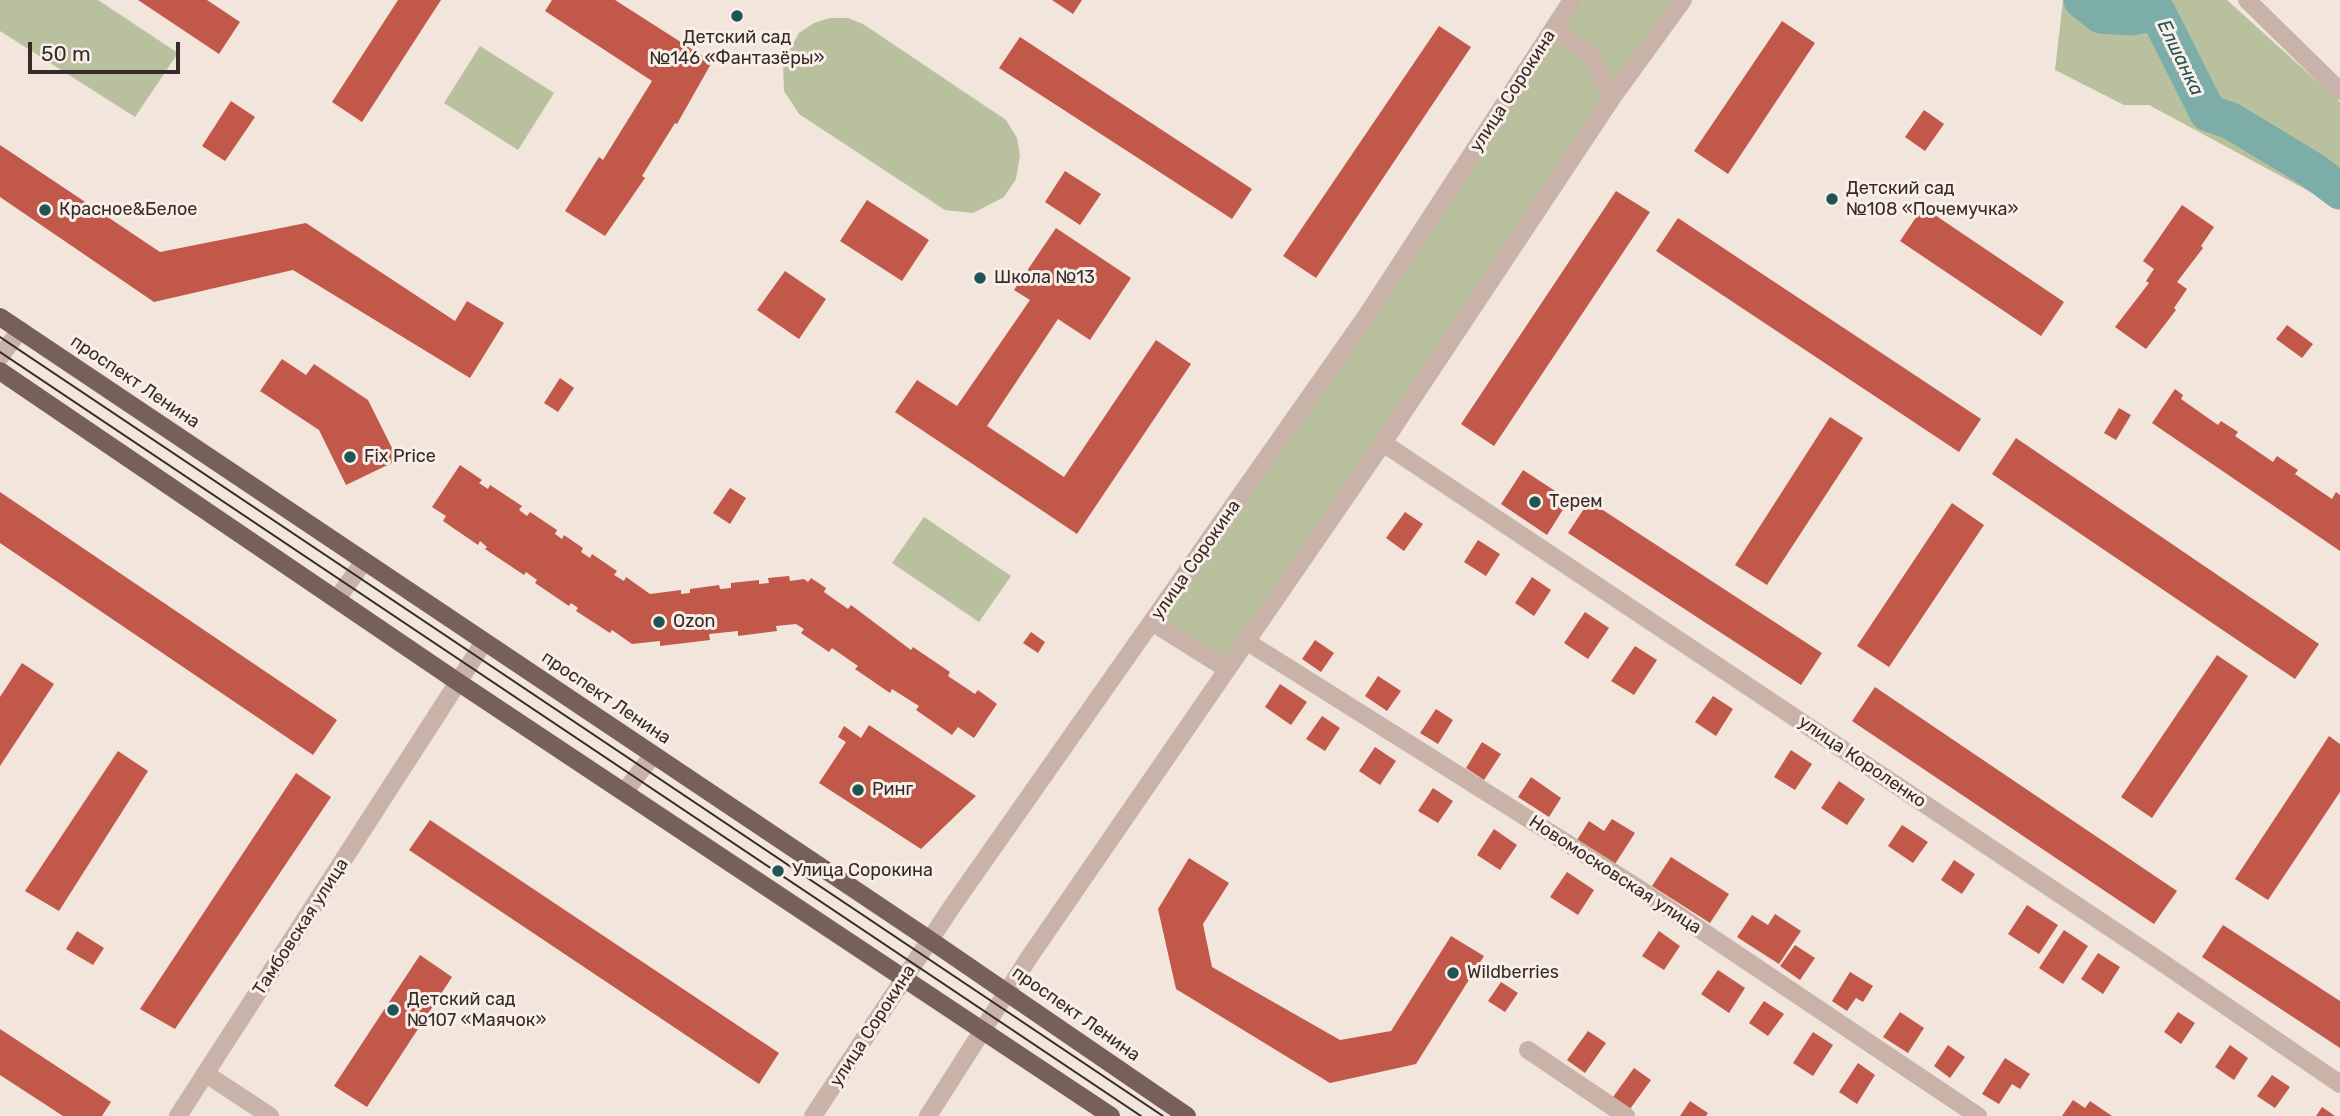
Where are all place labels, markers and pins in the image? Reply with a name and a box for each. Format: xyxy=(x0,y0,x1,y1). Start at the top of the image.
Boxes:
marker: Детский сад №146 «Фантазёры» xyxy=(729,8,745,24)
place label: Детский сад №146 «Фантазёры» xyxy=(649,27,825,70)
place label: Детский сад №108 «Почемучка» xyxy=(1846,178,2018,220)
marker: Детский сад №108 «Почемучка» xyxy=(1824,191,1840,207)
place label: Красное&Белое xyxy=(59,199,197,221)
marker: Красное&Белое xyxy=(37,202,53,218)
place label: Школа №13 xyxy=(994,267,1095,289)
marker: Школа №13 xyxy=(972,270,988,286)
place label: Fix Price xyxy=(364,446,436,468)
marker: Fix Price xyxy=(342,449,358,465)
place label: Терем xyxy=(1549,491,1603,513)
marker: Терем xyxy=(1527,494,1543,510)
place label: Ozon xyxy=(673,611,715,633)
marker: Ozon xyxy=(651,614,667,630)
place label: Ринг xyxy=(872,779,913,801)
marker: Ринг xyxy=(850,782,866,798)
place label: Улица Сорокина xyxy=(792,860,933,882)
marker: Улица Сорокина xyxy=(770,863,786,879)
place label: Wildberries xyxy=(1467,962,1559,984)
marker: Wildberries xyxy=(1445,965,1461,981)
place label: Детский сад №107 «Маячок» xyxy=(407,989,546,1032)
marker: Детский сад №107 «Маячок» xyxy=(385,1002,401,1018)

